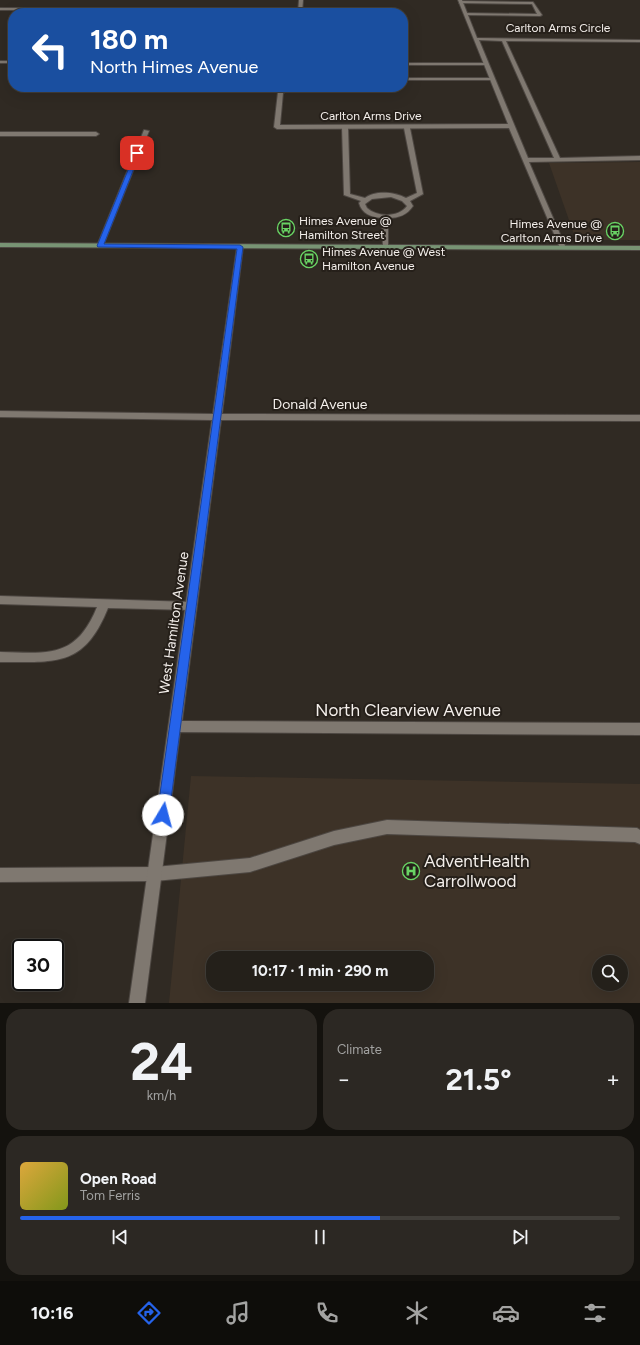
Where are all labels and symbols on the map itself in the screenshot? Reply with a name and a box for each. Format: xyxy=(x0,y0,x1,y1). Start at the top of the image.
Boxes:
street label: Carlton Arms Circle xyxy=(506,21,611,35)
street label: Carlton Arms Drive xyxy=(320,109,422,123)
pin xyxy=(120,136,154,170)
place label: Himes Avenue @ Hamilton Street xyxy=(299,214,392,242)
place label: Himes Avenue @ Carlton Arms Drive xyxy=(501,217,602,245)
bus stop icon: Himes Avenue @ Hamilton Street xyxy=(276,218,296,238)
bus stop icon: Himes Avenue @ Carlton Arms Drive xyxy=(605,221,625,241)
place label: Himes Avenue @ West Hamilton Avenue xyxy=(322,245,446,273)
bus stop icon: Himes Avenue @ West Hamilton Avenue xyxy=(299,249,319,269)
street label: Donald Avenue xyxy=(273,396,368,413)
street label: West Hamilton Avenue xyxy=(156,550,192,695)
street label: North Clearview Avenue xyxy=(315,700,501,720)
position arrow xyxy=(142,794,184,836)
place label: AdventHealth Carrollwood xyxy=(424,851,530,891)
hospital icon: AdventHealth Carrollwood xyxy=(401,861,421,881)
speed limit sign: 30 xyxy=(12,939,64,991)

